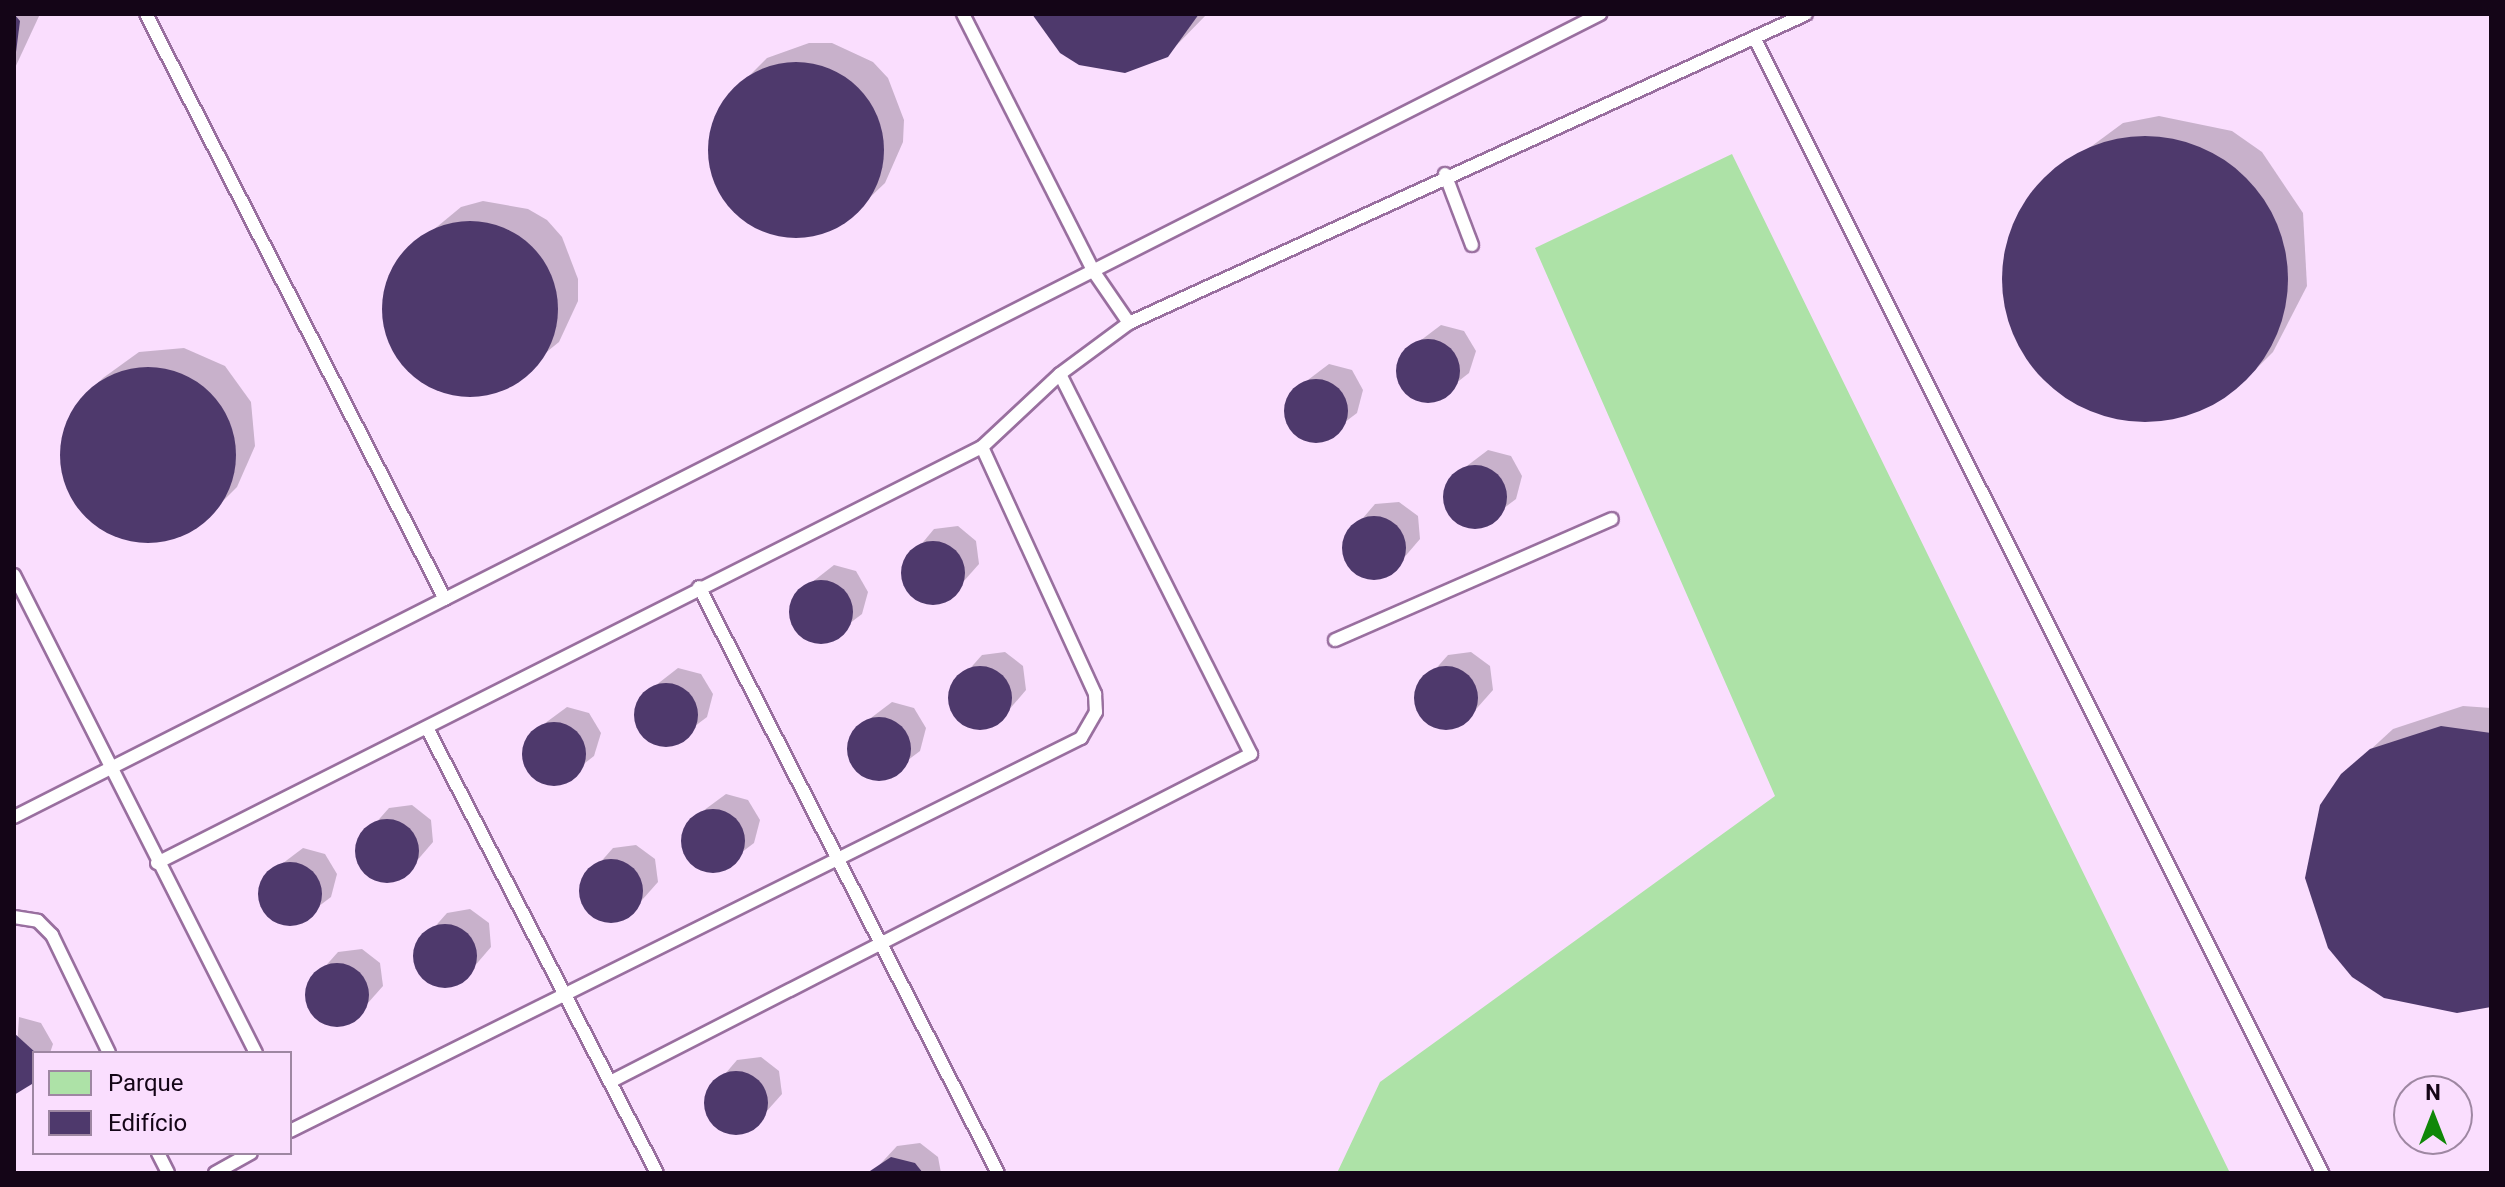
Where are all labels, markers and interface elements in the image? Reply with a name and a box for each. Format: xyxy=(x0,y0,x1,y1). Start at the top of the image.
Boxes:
legend xyxy=(32,1051,292,1155)
text: Parque xyxy=(108,1069,184,1097)
north arrow xyxy=(2393,1075,2473,1155)
text: N xyxy=(2425,1080,2441,1105)
text: Edifício xyxy=(108,1109,187,1137)

